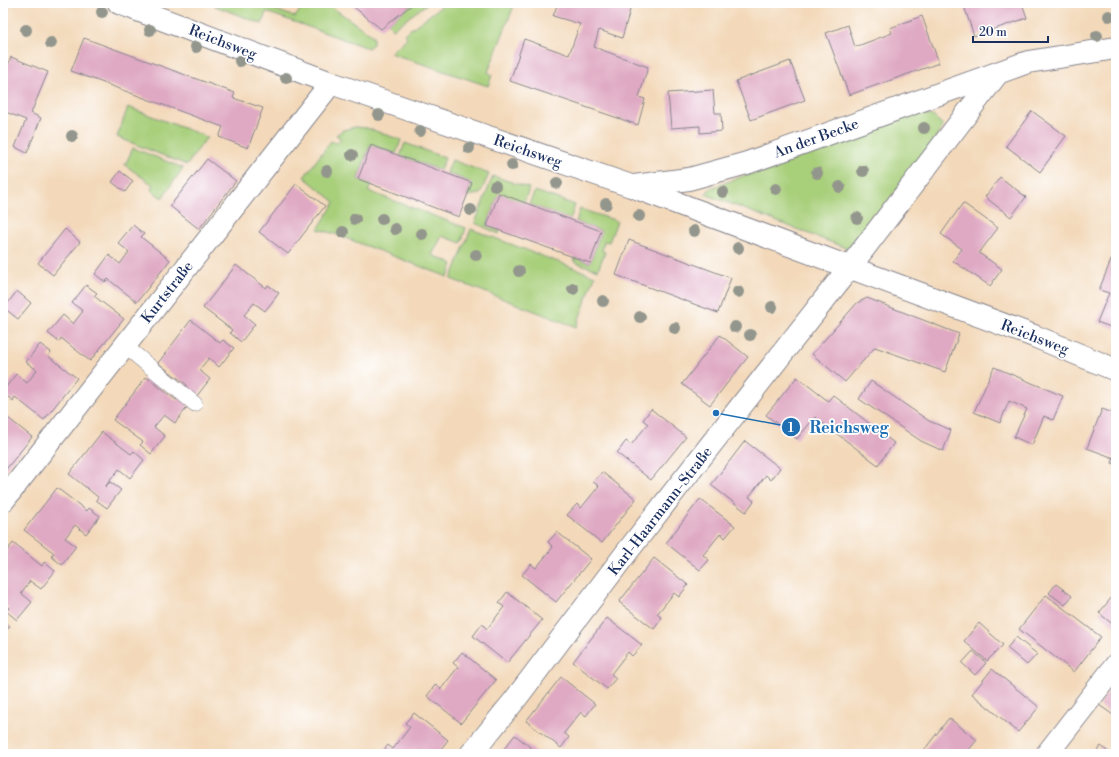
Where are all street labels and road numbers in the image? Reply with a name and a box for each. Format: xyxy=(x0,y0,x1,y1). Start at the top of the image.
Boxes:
street label: Reichsweg xyxy=(186,21,260,64)
street label: An der Becke xyxy=(770,114,861,163)
street label: Reichsweg xyxy=(491,131,565,172)
street label: Kurtstraße xyxy=(137,257,198,327)
street label: Reichsweg xyxy=(998,316,1072,359)
street label: Karl-Haarmann-Straße xyxy=(604,443,717,580)

